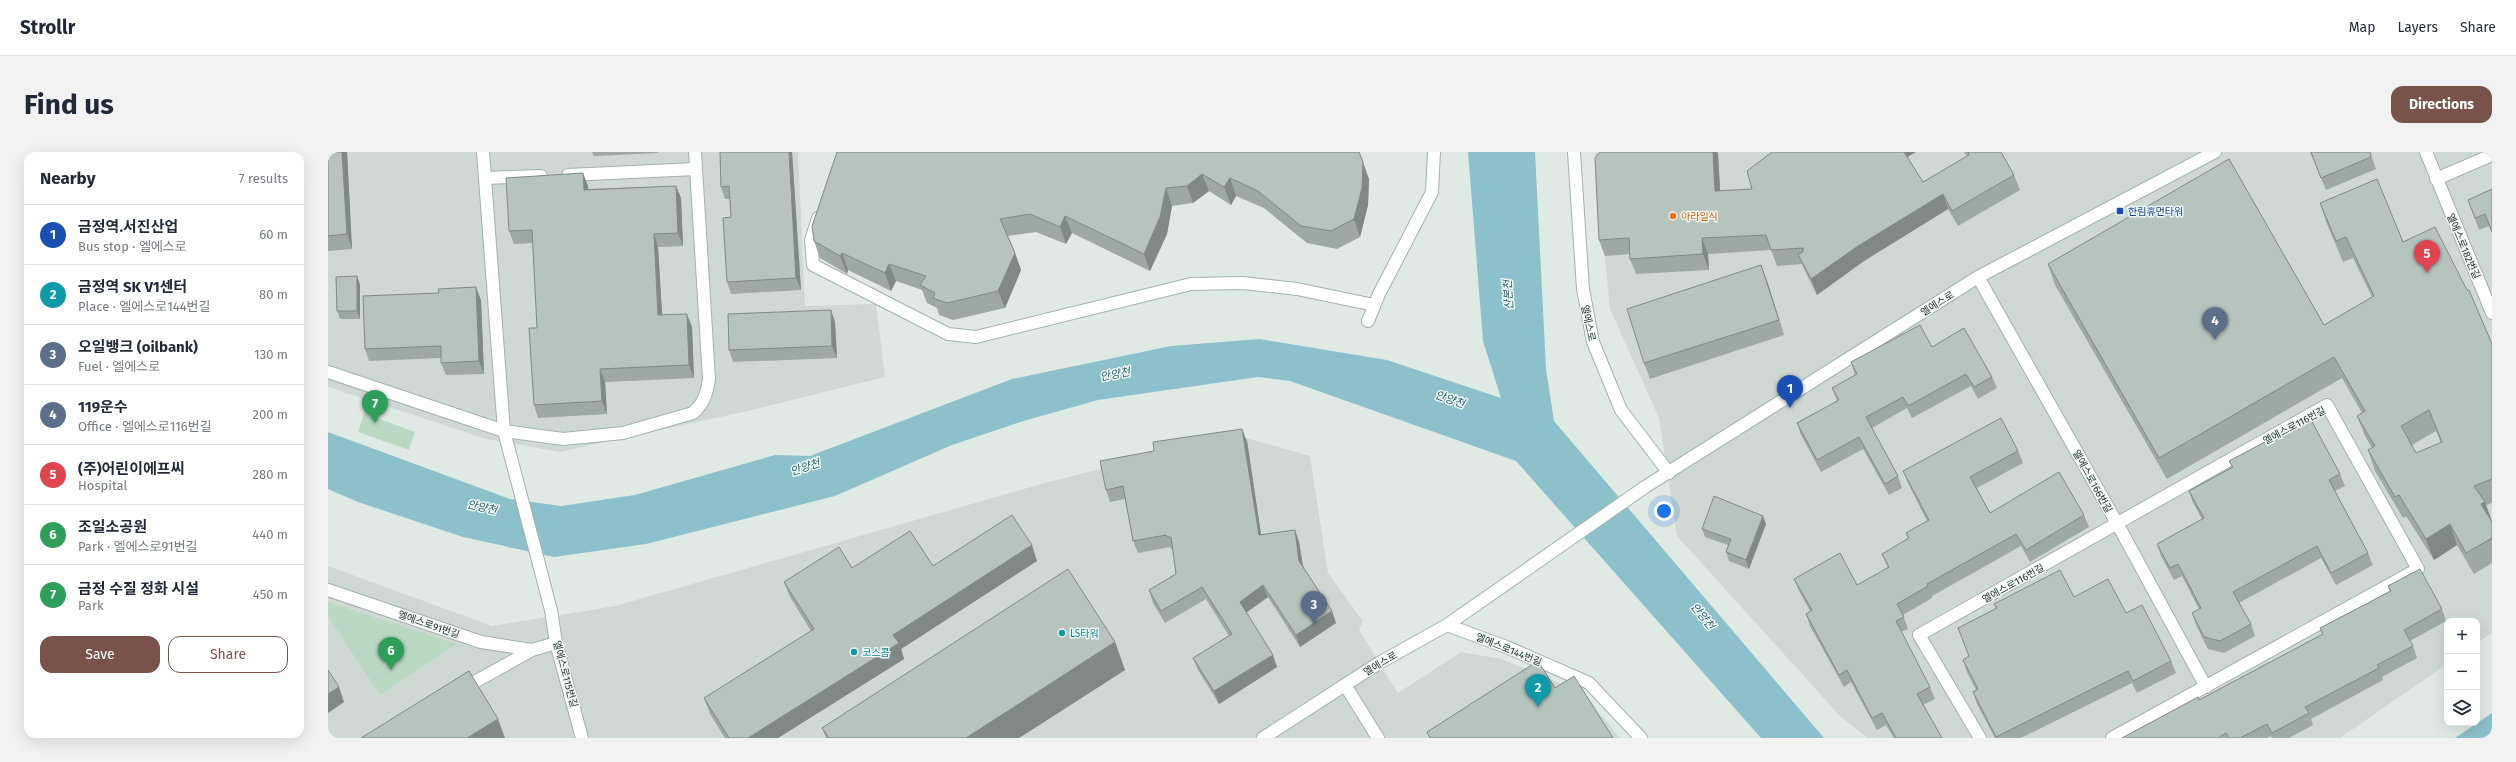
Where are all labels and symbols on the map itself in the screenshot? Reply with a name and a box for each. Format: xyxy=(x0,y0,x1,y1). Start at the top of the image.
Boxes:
marker: 한림휴먼타워 xyxy=(2115,206,2125,216)
place label: 한림휴먼타워 xyxy=(2128,206,2183,218)
marker: 아라일식 xyxy=(1668,211,1678,221)
place label: 아라일식 xyxy=(1681,211,1718,223)
street label: 엘에스로182번길 xyxy=(2444,212,2482,281)
pin: 5 xyxy=(2414,240,2440,273)
water label: 산본천 xyxy=(1501,278,1516,311)
street label: 엘에스로 xyxy=(1919,289,1956,319)
street label: 엘에스로 xyxy=(1578,304,1598,342)
pin: 4 xyxy=(2202,307,2228,340)
water label: 안양천 xyxy=(1099,365,1133,384)
pin: 1 xyxy=(1777,375,1803,408)
water label: 안양천 xyxy=(1433,388,1468,411)
pin: 7 xyxy=(362,390,388,423)
street label: 엘에스로116번길 xyxy=(2261,404,2328,447)
street label: 엘에스로166번길 xyxy=(2070,448,2114,515)
water label: 안양천 xyxy=(789,456,823,478)
water label: 안양천 xyxy=(466,498,500,518)
your location xyxy=(1654,501,1674,521)
street label: 엘에스로116번길 xyxy=(1980,562,2047,606)
pin: 3 xyxy=(1301,591,1327,624)
water label: 안양천 xyxy=(1688,600,1718,634)
street label: 엘에스로91번길 xyxy=(396,609,461,641)
marker: LS타워 xyxy=(1057,628,1067,638)
place label: LS타워 xyxy=(1070,628,1099,640)
street label: 엘에스로144번길 xyxy=(1474,631,1543,669)
pin: 6 xyxy=(378,637,404,670)
street label: 엘에스로115번길 xyxy=(550,640,580,709)
marker: 코스콤 xyxy=(849,647,859,657)
place label: 코스콤 xyxy=(862,647,890,659)
street label: 엘에스로 xyxy=(1362,649,1399,678)
pin: 2 xyxy=(1525,674,1551,707)

